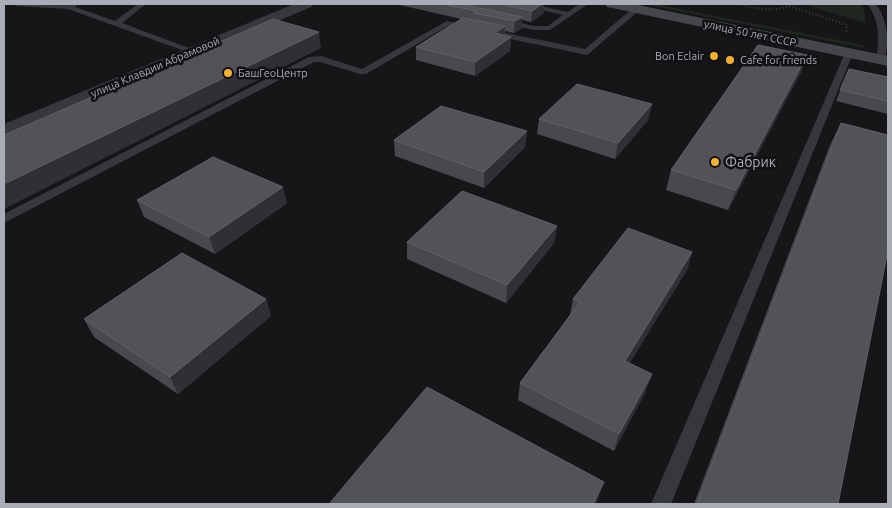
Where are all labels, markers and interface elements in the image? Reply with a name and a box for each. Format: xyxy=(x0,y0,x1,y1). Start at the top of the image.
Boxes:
street label: улица 50 лет СССР xyxy=(703,17,798,49)
street label: улица Клавдии Абрамовой xyxy=(89,34,221,100)
place label: Bon Eclair xyxy=(655,50,705,62)
marker: Bon Eclair xyxy=(708,50,720,62)
marker: Cafe for friends xyxy=(724,54,736,66)
place label: Cafe for friends xyxy=(740,54,817,66)
marker: БашГеоЦентр xyxy=(222,67,234,79)
place label: БашГеоЦентр xyxy=(238,67,308,79)
place label: Фабрик xyxy=(725,154,776,170)
marker: Фабрик xyxy=(709,156,721,168)

